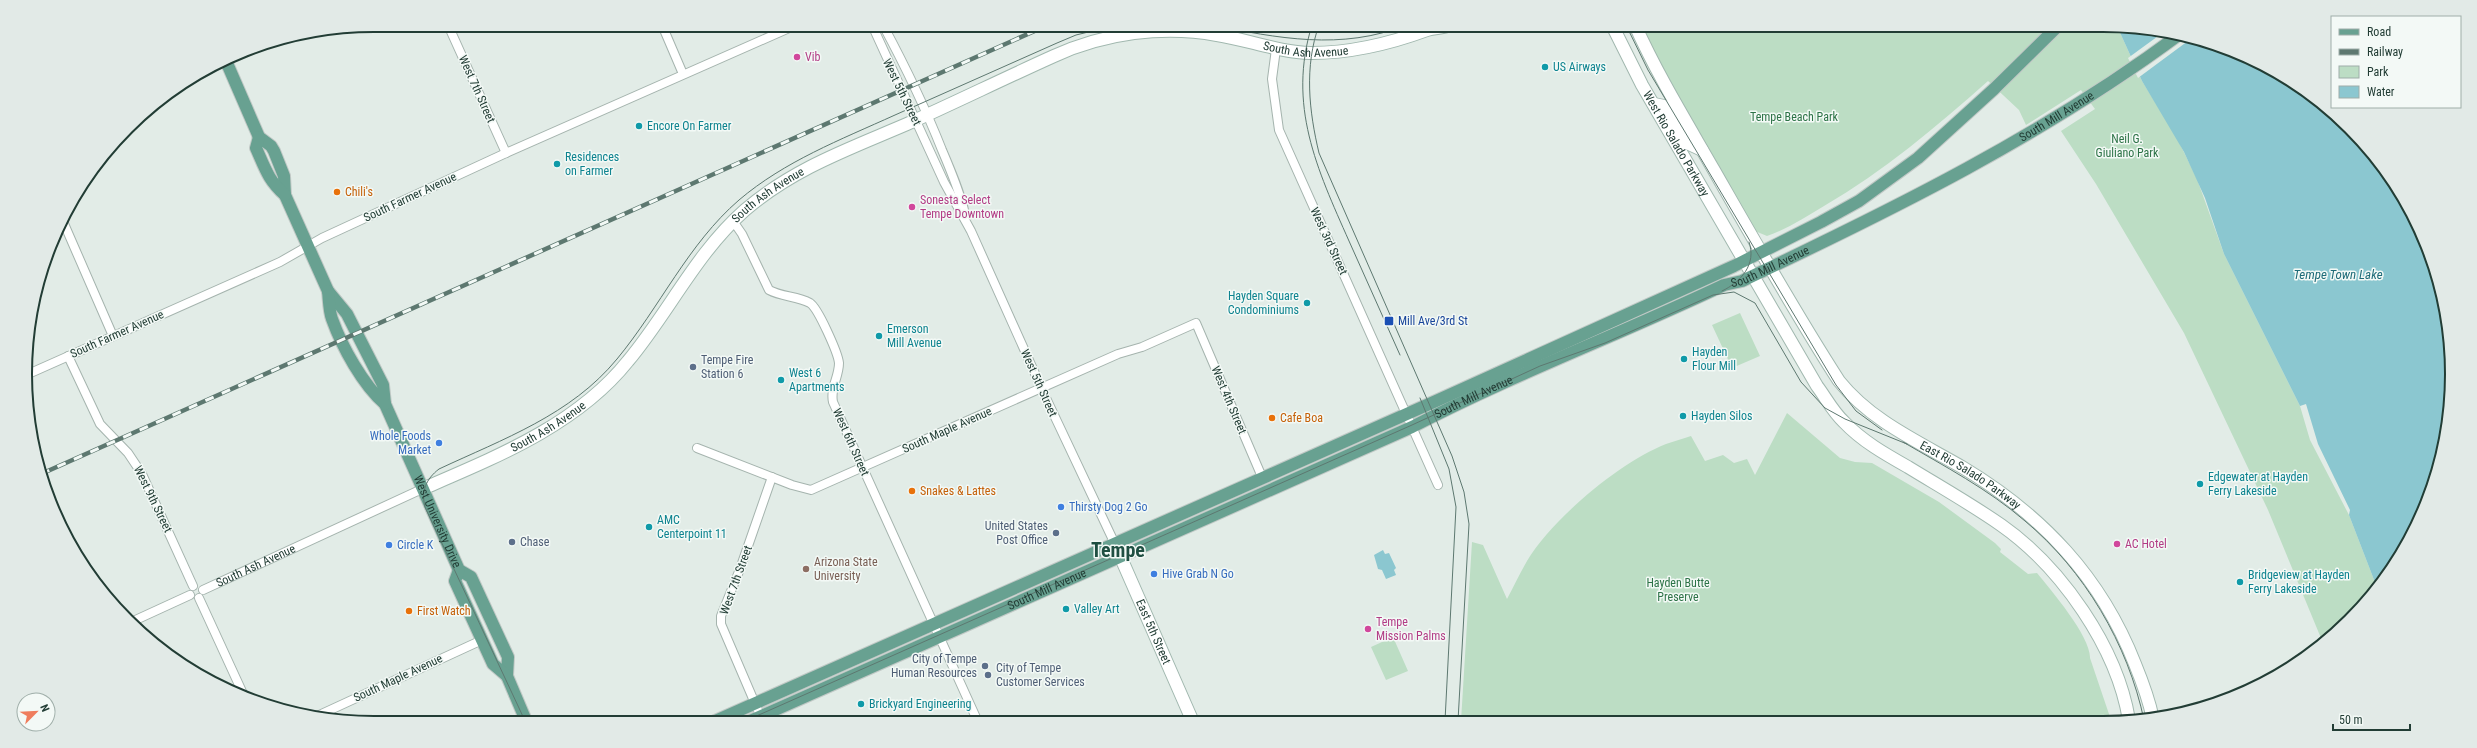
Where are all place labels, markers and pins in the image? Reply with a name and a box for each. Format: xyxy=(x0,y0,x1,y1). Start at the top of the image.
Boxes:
place label: Vib xyxy=(805,50,820,64)
marker: Vib xyxy=(792,52,802,62)
place label: US Airways xyxy=(1553,60,1606,74)
marker: US Airways xyxy=(1540,62,1550,72)
place label: Encore On Farmer xyxy=(647,119,732,133)
marker: Encore On Farmer xyxy=(634,121,644,131)
place label: Residences on Farmer xyxy=(565,150,619,178)
marker: Residences on Farmer xyxy=(552,159,562,169)
place label: Chili's xyxy=(345,185,373,199)
marker: Chili's xyxy=(332,187,342,197)
place label: Sonesta Select Tempe Downtown xyxy=(920,193,1004,221)
marker: Sonesta Select Tempe Downtown xyxy=(907,202,917,212)
place label: Hayden Square Condominiums xyxy=(1228,289,1299,317)
marker: Hayden Square Condominiums xyxy=(1302,298,1312,308)
place label: Mill Ave/3rd St xyxy=(1398,314,1468,328)
marker: Mill Ave/3rd St xyxy=(1383,315,1395,327)
place label: Emerson Mill Avenue xyxy=(887,322,942,350)
marker: Emerson Mill Avenue xyxy=(874,331,884,341)
place label: Hayden Flour Mill xyxy=(1692,345,1736,373)
place label: Tempe Fire Station 6 xyxy=(701,353,754,381)
marker: Hayden Flour Mill xyxy=(1679,354,1689,364)
marker: Tempe Fire Station 6 xyxy=(688,362,698,372)
place label: West 6 Apartments xyxy=(789,366,845,394)
marker: West 6 Apartments xyxy=(776,375,786,385)
place label: Hayden Silos xyxy=(1691,409,1752,423)
place label: Cafe Boa xyxy=(1280,411,1323,425)
marker: Hayden Silos xyxy=(1678,411,1688,421)
marker: Cafe Boa xyxy=(1267,413,1277,423)
place label: Whole Foods Market xyxy=(370,429,431,457)
marker: Whole Foods Market xyxy=(434,438,444,448)
place label: Edgewater at Hayden Ferry Lakeside xyxy=(2208,470,2308,498)
marker: Edgewater at Hayden Ferry Lakeside xyxy=(2195,479,2205,489)
place label: Snakes & Lattes xyxy=(920,484,996,498)
marker: Snakes & Lattes xyxy=(907,486,917,496)
place label: Thirsty Dog 2 Go xyxy=(1069,500,1148,514)
marker: Thirsty Dog 2 Go xyxy=(1056,502,1066,512)
place label: AMC Centerpoint 11 xyxy=(657,513,727,541)
place label: United States Post Office xyxy=(985,519,1048,547)
marker: AMC Centerpoint 11 xyxy=(644,522,654,532)
marker: United States Post Office xyxy=(1051,528,1061,538)
place label: Chase xyxy=(520,535,550,549)
marker: Chase xyxy=(507,537,517,547)
place label: AC Hotel xyxy=(2125,537,2167,551)
place label: Circle K xyxy=(397,538,434,552)
marker: AC Hotel xyxy=(2112,539,2122,549)
marker: Circle K xyxy=(384,540,394,550)
place label: Arizona State University xyxy=(814,555,878,583)
marker: Arizona State University xyxy=(801,564,811,574)
place label: Hive Grab N Go xyxy=(1162,567,1234,581)
place label: Bridgeview at Hayden Ferry Lakeside xyxy=(2248,568,2350,596)
marker: Hive Grab N Go xyxy=(1149,569,1159,579)
marker: Bridgeview at Hayden Ferry Lakeside xyxy=(2235,577,2245,587)
place label: Valley Art xyxy=(1074,602,1120,616)
place label: First Watch xyxy=(417,604,471,618)
marker: Valley Art xyxy=(1061,604,1071,614)
marker: First Watch xyxy=(404,606,414,616)
place label: Tempe Mission Palms xyxy=(1376,615,1446,643)
marker: Tempe Mission Palms xyxy=(1363,624,1373,634)
place label: City of Tempe Human Resources xyxy=(891,652,977,680)
marker: City of Tempe Human Resources xyxy=(980,661,990,671)
place label: City of Tempe Customer Services xyxy=(996,661,1085,689)
marker: City of Tempe Customer Services xyxy=(983,670,993,680)
place label: Brickyard Engineering xyxy=(869,697,972,711)
marker: Brickyard Engineering xyxy=(856,699,866,709)

